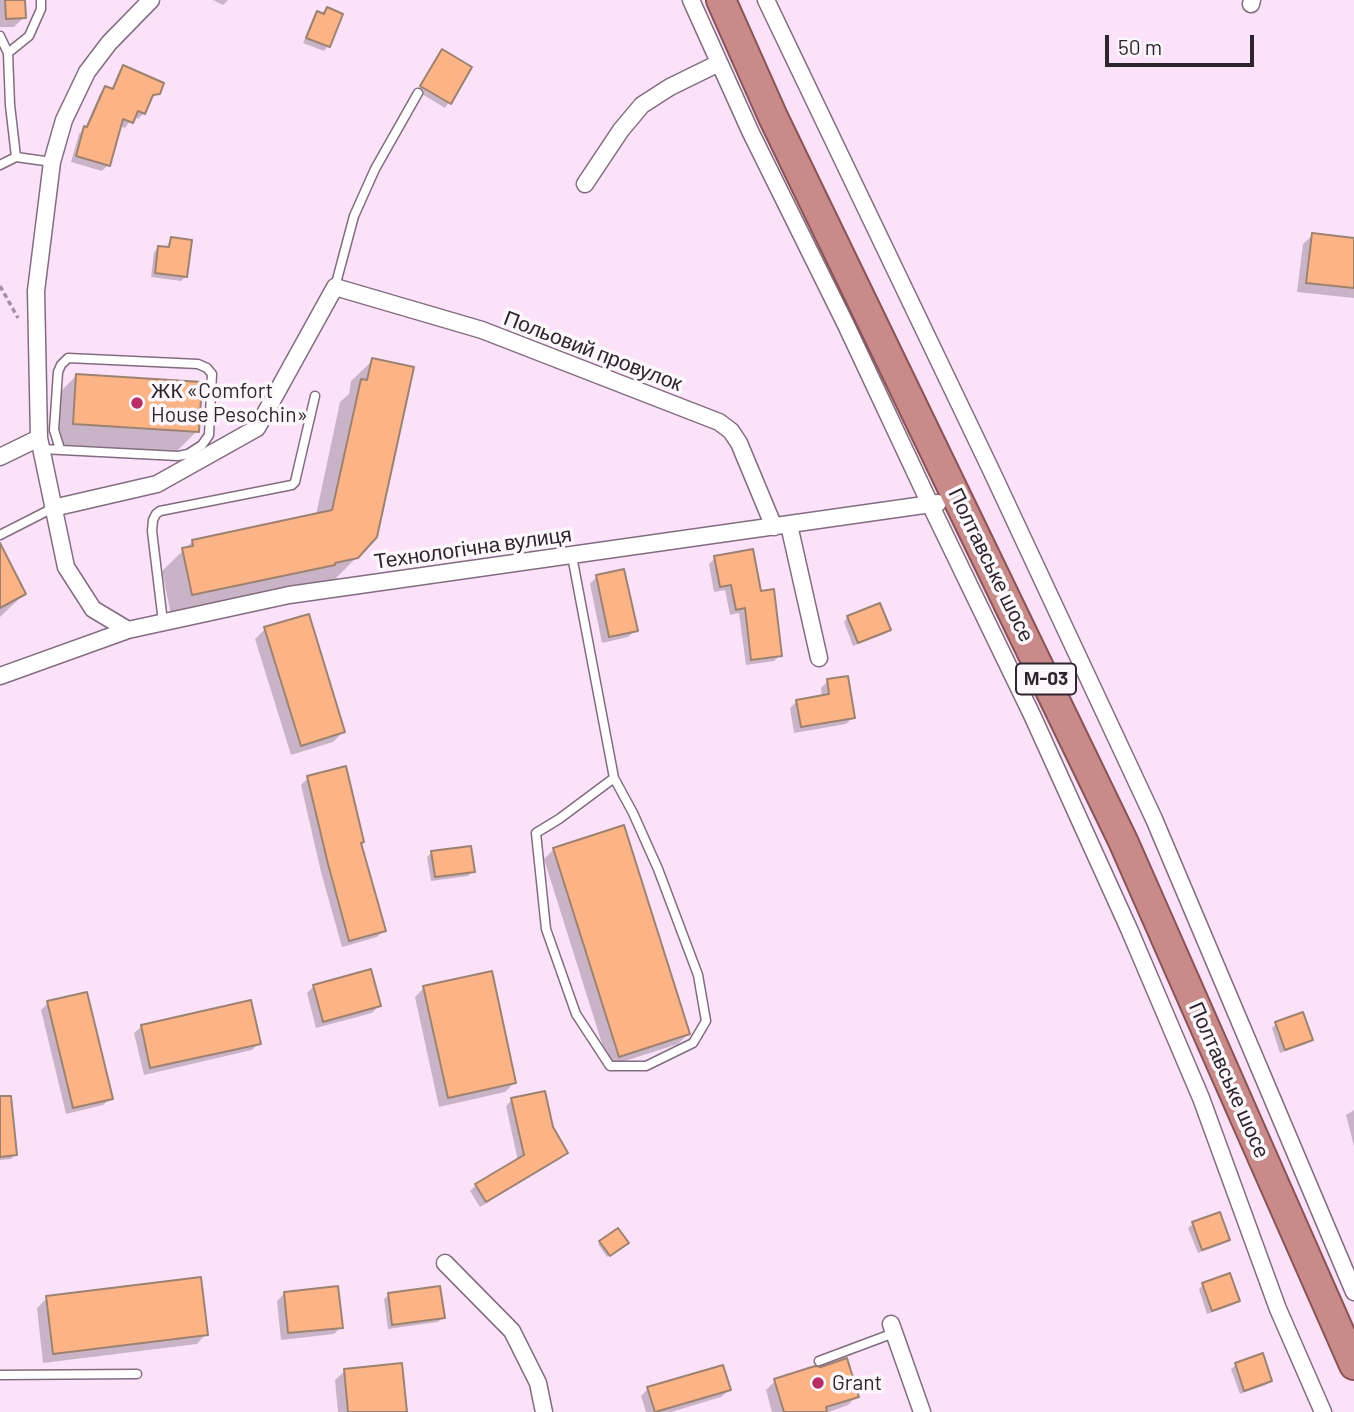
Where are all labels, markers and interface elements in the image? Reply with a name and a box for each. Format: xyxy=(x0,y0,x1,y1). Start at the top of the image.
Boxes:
scale bar xyxy=(1109,21,1258,65)
text: 50 m xyxy=(1118,34,1162,59)
street label: Польовий провулок xyxy=(500,305,686,397)
place label: ЖК «Comfort House Pesochin» xyxy=(151,378,308,428)
marker: ЖК «Comfort House Pesochin» xyxy=(129,395,145,411)
street label: Полтавське шосе xyxy=(943,484,1039,646)
street label: Технологічна вулиця xyxy=(373,522,573,574)
road number: М-03 xyxy=(1016,664,1076,694)
street label: Полтавське шосе xyxy=(1183,998,1275,1162)
place label: Grant xyxy=(832,1370,882,1396)
marker: Grant xyxy=(810,1375,826,1391)

